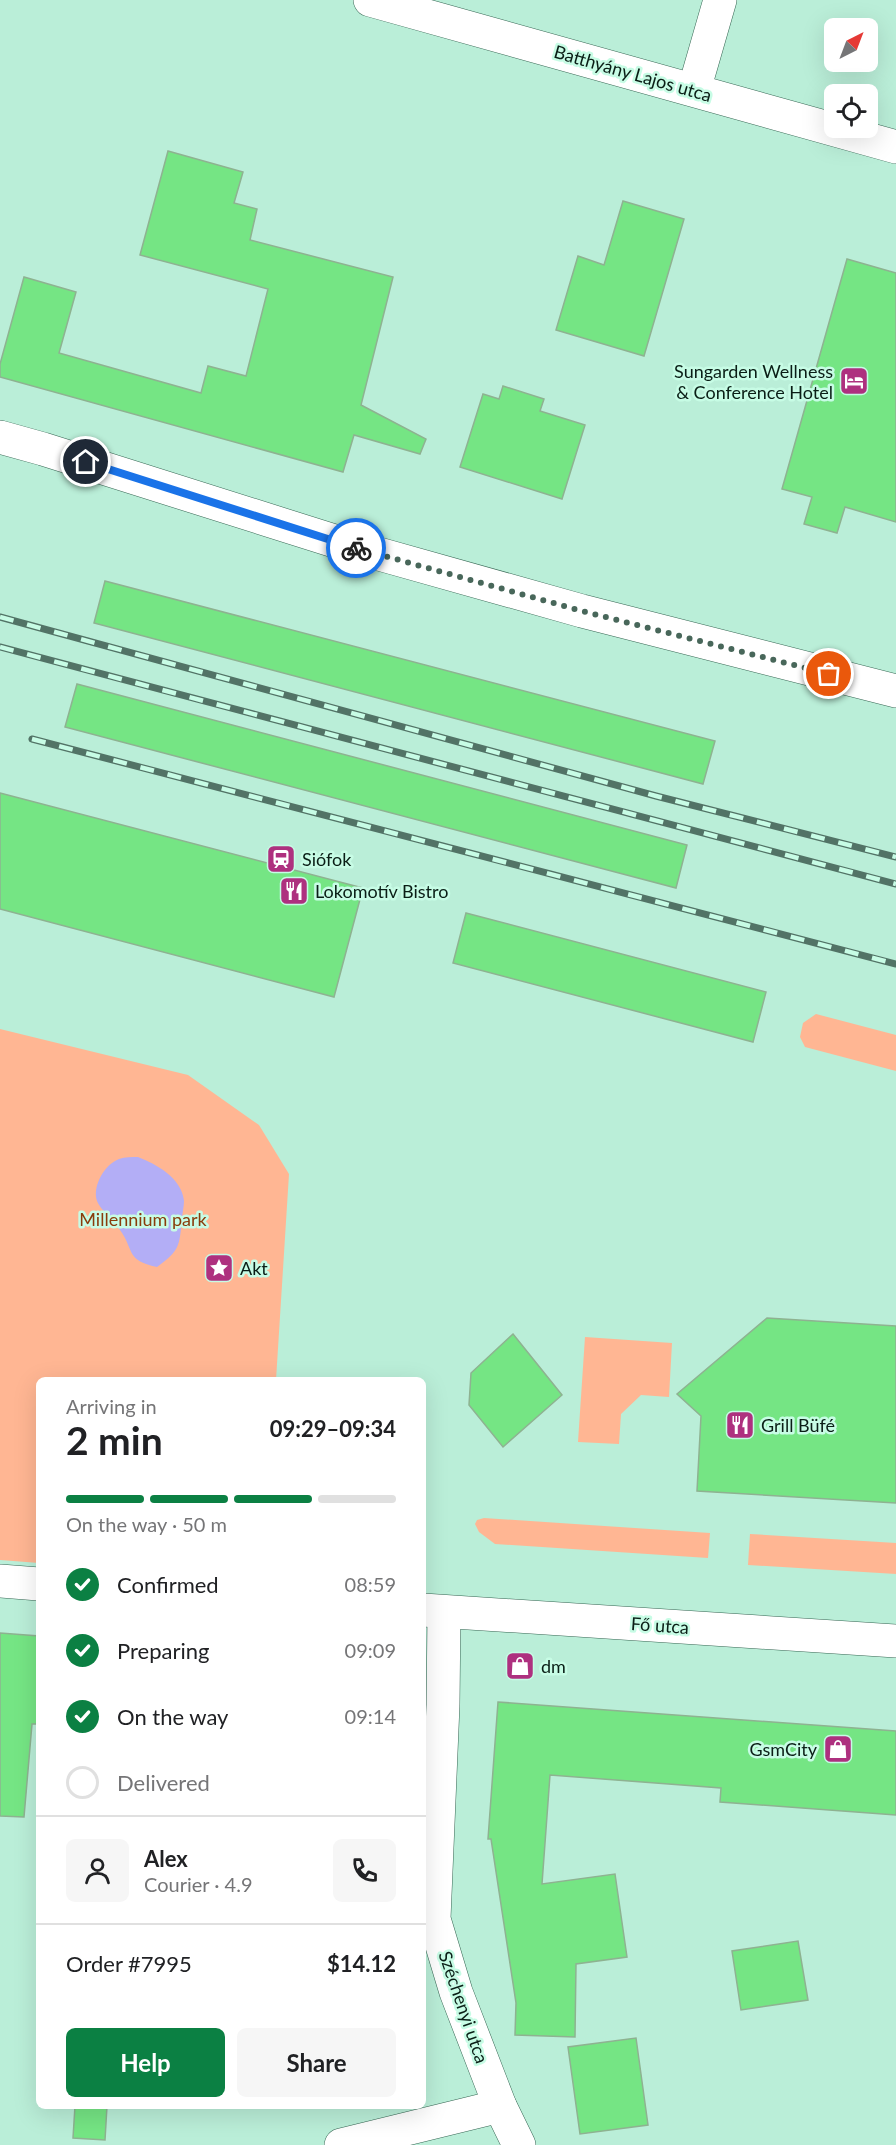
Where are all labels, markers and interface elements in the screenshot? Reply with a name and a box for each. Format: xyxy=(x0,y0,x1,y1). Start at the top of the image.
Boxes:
north arrow xyxy=(824,18,878,72)
map controls xyxy=(824,18,878,138)
street label: Batthyány Lajos utca xyxy=(552,40,714,106)
button: locate xyxy=(824,84,878,138)
place label: Sungarden Wellness & Conference Hotel xyxy=(674,360,833,403)
hotel icon: Sungarden Wellness & Conference Hotel xyxy=(838,365,870,397)
pin xyxy=(60,436,111,487)
icon: home xyxy=(69,445,102,478)
courier xyxy=(326,518,386,578)
icon: bike xyxy=(340,532,373,565)
pin xyxy=(803,648,854,699)
icon: bag xyxy=(812,657,845,690)
station icon: Siófok xyxy=(265,843,297,875)
place label: Siófok xyxy=(302,848,352,870)
restaurant icon: Lokomotív Bistro xyxy=(278,875,310,907)
place label: Lokomotív Bistro xyxy=(315,880,448,902)
park label: Millennium park xyxy=(79,1208,208,1230)
place icon: Akt xyxy=(203,1252,235,1284)
place label: Akt xyxy=(240,1257,268,1279)
text: Arriving in xyxy=(66,1394,157,1418)
restaurant icon: Grill Büfé xyxy=(724,1409,756,1441)
place label: Grill Büfé xyxy=(761,1414,835,1436)
text: 09:29–09:34 xyxy=(270,1415,396,1442)
text: 2 min xyxy=(66,1417,163,1463)
text: On the way · 50 m xyxy=(66,1512,227,1536)
icon: check xyxy=(66,1568,99,1601)
text: Confirmed xyxy=(117,1571,219,1598)
text: 08:59 xyxy=(345,1572,396,1596)
street label: Fő utca xyxy=(630,1612,690,1638)
icon: check xyxy=(66,1634,99,1667)
text: Preparing xyxy=(117,1637,209,1664)
text: 09:09 xyxy=(345,1638,396,1662)
shop icon: dm xyxy=(504,1650,536,1682)
place label: dm xyxy=(541,1655,566,1677)
icon: check xyxy=(66,1700,99,1733)
text: On the way xyxy=(117,1703,228,1730)
text: 09:14 xyxy=(345,1704,396,1728)
shop icon: GsmCity xyxy=(822,1733,854,1765)
place label: GsmCity xyxy=(749,1738,818,1760)
text: Delivered xyxy=(117,1769,210,1796)
button: person xyxy=(66,1839,129,1902)
button: phone xyxy=(333,1839,396,1902)
text: Alex xyxy=(144,1845,188,1872)
text: Courier · 4.9 xyxy=(144,1872,253,1896)
street label: Széchenyi utca xyxy=(435,1948,493,2066)
text: Order #7995 xyxy=(66,1950,192,1977)
text: $14.12 xyxy=(327,1950,396,1977)
button: Help xyxy=(66,2028,225,2097)
button: Share xyxy=(237,2028,396,2097)

